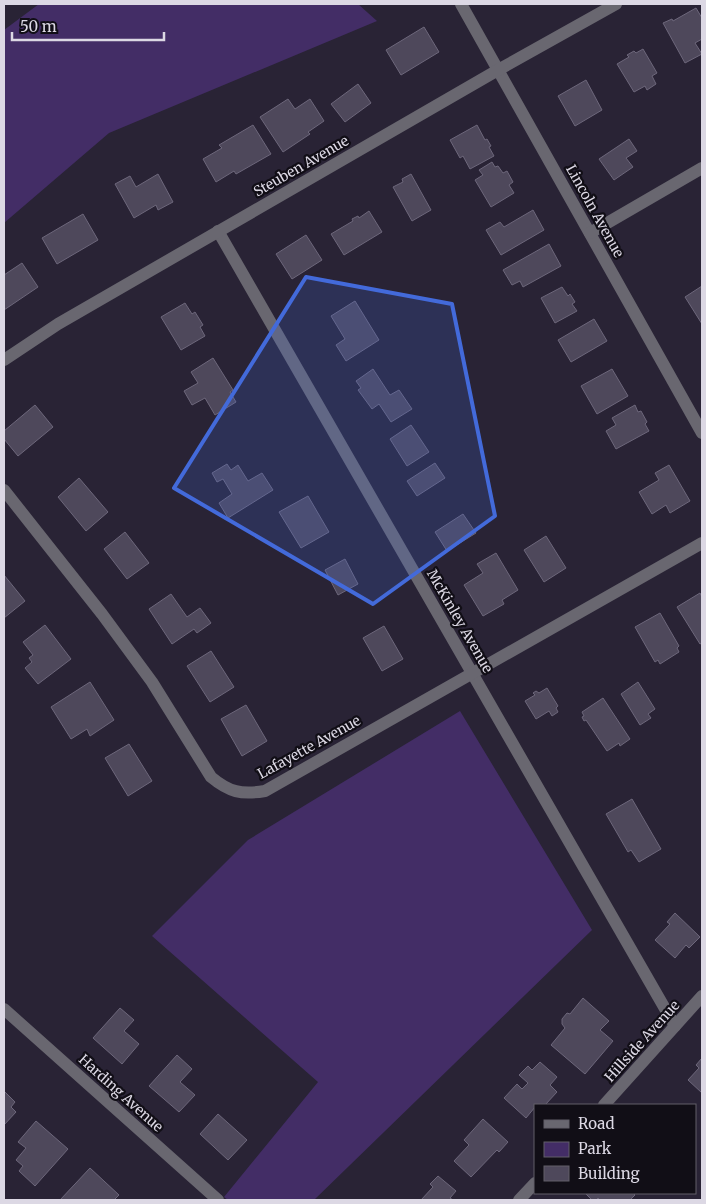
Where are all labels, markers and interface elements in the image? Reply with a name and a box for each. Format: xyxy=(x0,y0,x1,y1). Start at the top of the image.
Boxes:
scale bar xyxy=(12,10,165,42)
text: 50 m xyxy=(20,17,57,36)
street label: Steuben Avenue xyxy=(250,131,352,201)
street label: Lincoln Avenue xyxy=(562,161,628,261)
street label: McKinley Avenue xyxy=(423,566,497,676)
street label: Lafayette Avenue xyxy=(254,711,364,783)
street label: Hillside Avenue xyxy=(601,996,683,1086)
street label: Harding Avenue xyxy=(75,1050,167,1136)
legend xyxy=(534,1104,696,1194)
text: Road xyxy=(578,1114,614,1133)
text: Park xyxy=(578,1139,612,1158)
text: Building xyxy=(578,1164,640,1183)

